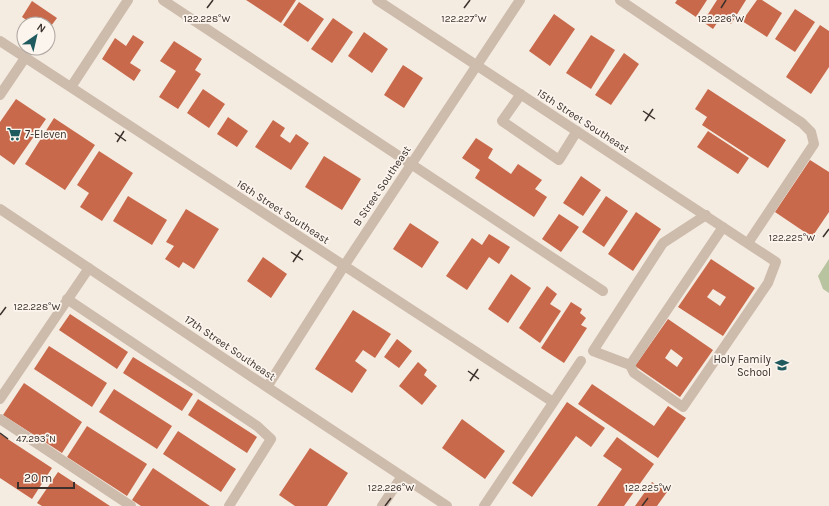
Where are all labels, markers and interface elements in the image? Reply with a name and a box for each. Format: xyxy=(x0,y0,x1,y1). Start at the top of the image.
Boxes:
text: 122.228°W xyxy=(184,13,230,25)
text: 122.227°W xyxy=(441,13,487,25)
text: 122.226°W xyxy=(698,13,744,25)
north arrow xyxy=(16,16,56,56)
text: N xyxy=(34,21,48,36)
street label: 15th Street Southeast xyxy=(534,86,632,156)
supermarket icon: 7-Eleven xyxy=(6,126,22,142)
place label: 7-Eleven xyxy=(25,128,67,141)
street label: B Street Southeast xyxy=(350,143,414,229)
street label: 16th Street Southeast xyxy=(234,177,332,247)
text: 122.225°W xyxy=(769,232,815,244)
text: 122.228°W xyxy=(14,301,60,313)
street label: 17th Street Southeast xyxy=(182,313,278,383)
place label: Holy Family School xyxy=(713,353,771,379)
school or university icon: Holy Family School xyxy=(774,357,790,373)
text: 47.293°N xyxy=(16,433,56,445)
scale bar xyxy=(18,464,74,490)
text: 20 m xyxy=(24,471,52,485)
text: 122.226°W xyxy=(368,482,414,494)
text: 122.225°W xyxy=(625,482,671,494)

